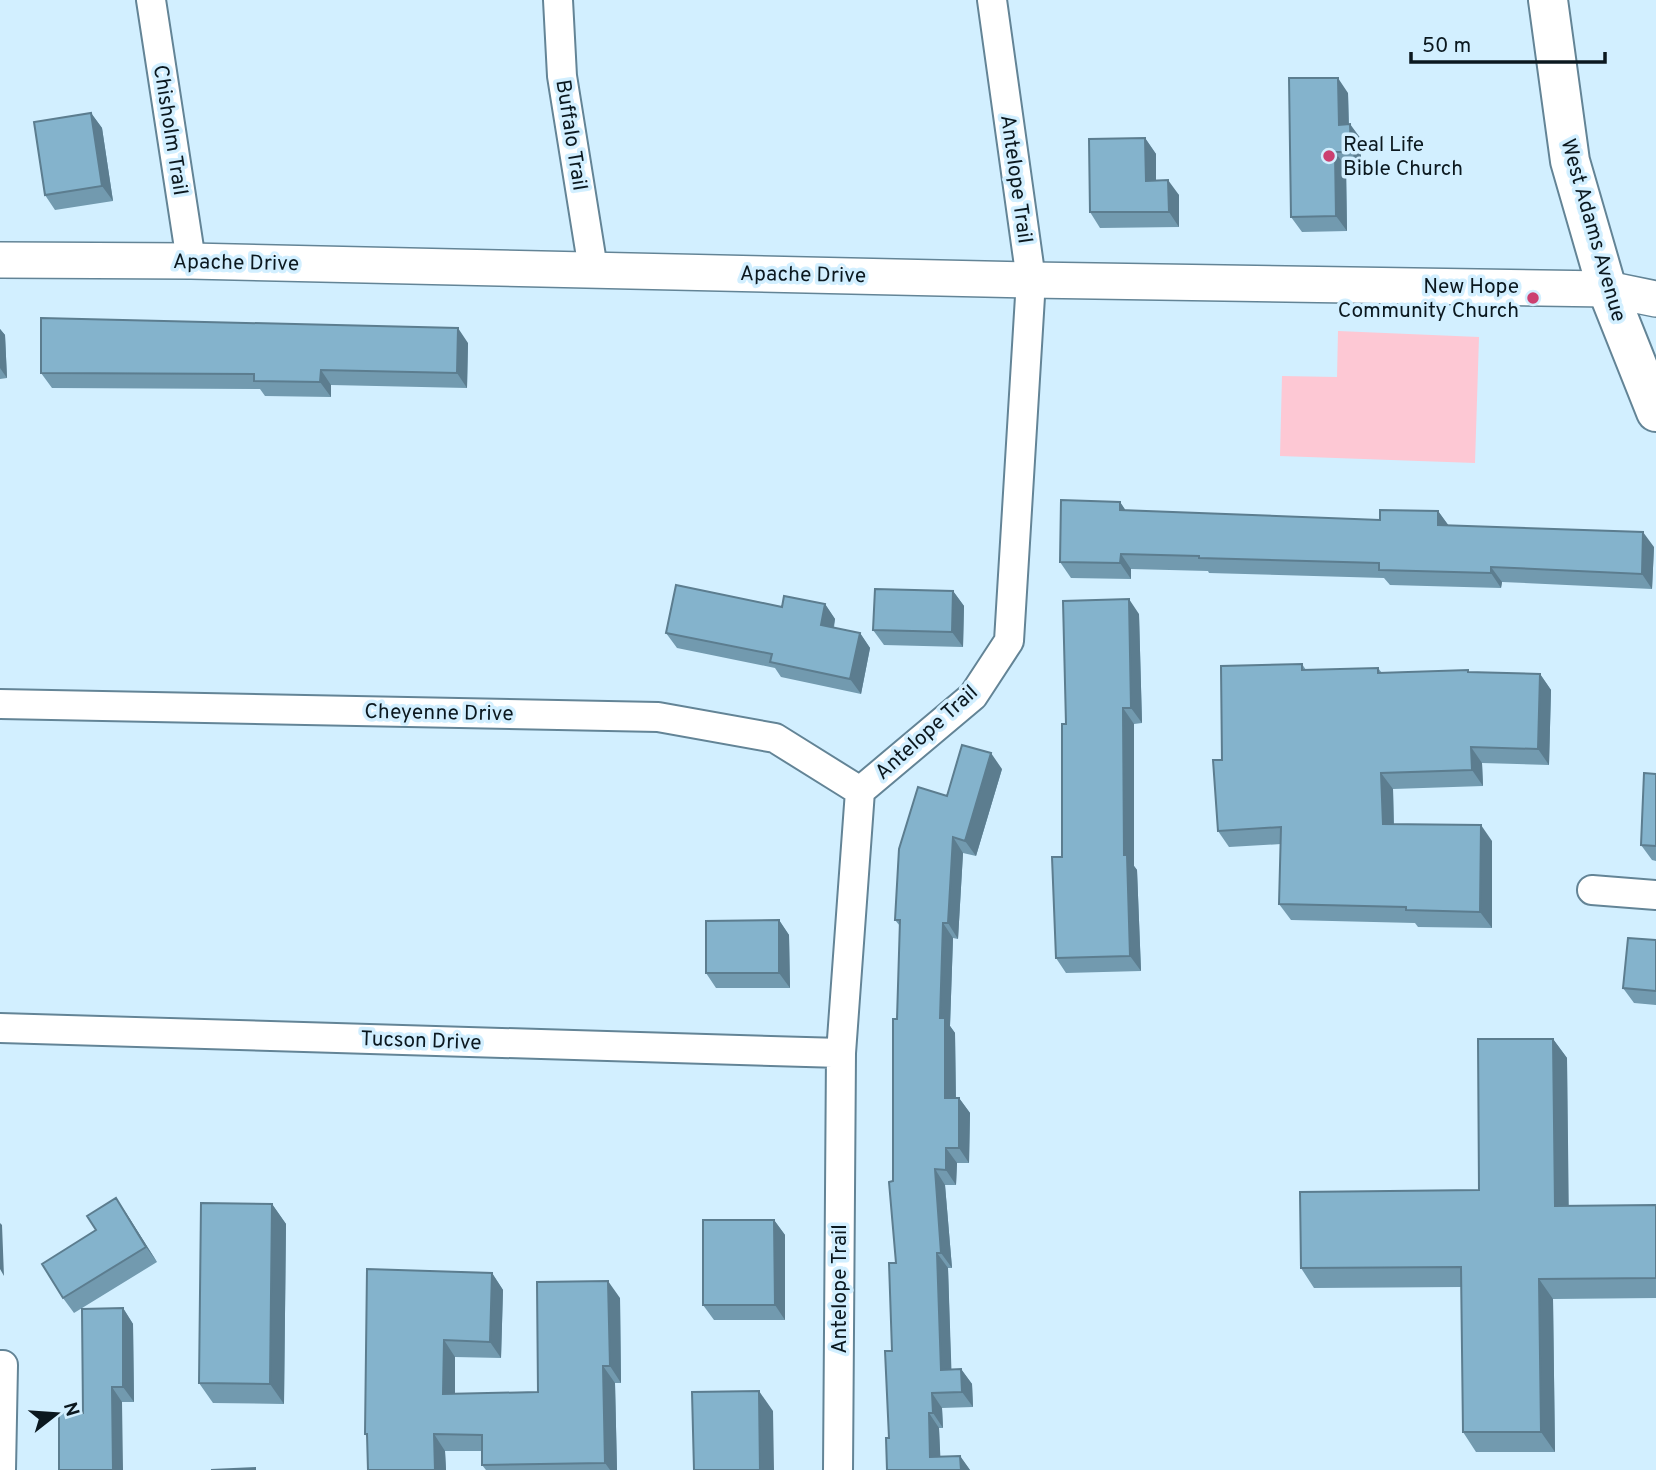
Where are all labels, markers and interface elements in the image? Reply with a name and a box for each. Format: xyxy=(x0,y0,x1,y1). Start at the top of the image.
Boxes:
scale bar xyxy=(1411,21,1605,65)
text: 50 m xyxy=(1422,33,1471,60)
street label: Chisholm Trail xyxy=(146,63,193,197)
street label: Buffalo Trail xyxy=(548,78,593,193)
street label: Antelope Trail xyxy=(993,113,1038,245)
place label: Real Life Bible Church xyxy=(1343,132,1463,183)
street label: West Adams Avenue xyxy=(1554,136,1632,325)
marker: Real Life Bible Church xyxy=(1321,148,1337,164)
street label: Apache Drive xyxy=(173,249,299,278)
street label: Apache Drive xyxy=(740,261,866,290)
place label: New Hope Community Church xyxy=(1338,274,1519,325)
marker: New Hope Community Church xyxy=(1525,290,1541,306)
street label: Antelope Trail xyxy=(870,680,984,786)
street label: Cheyenne Drive xyxy=(364,699,514,728)
street label: Tucson Drive xyxy=(360,1026,482,1057)
street label: Antelope Trail xyxy=(827,1224,854,1354)
north arrow xyxy=(21,1379,91,1449)
text: N xyxy=(57,1400,84,1420)

